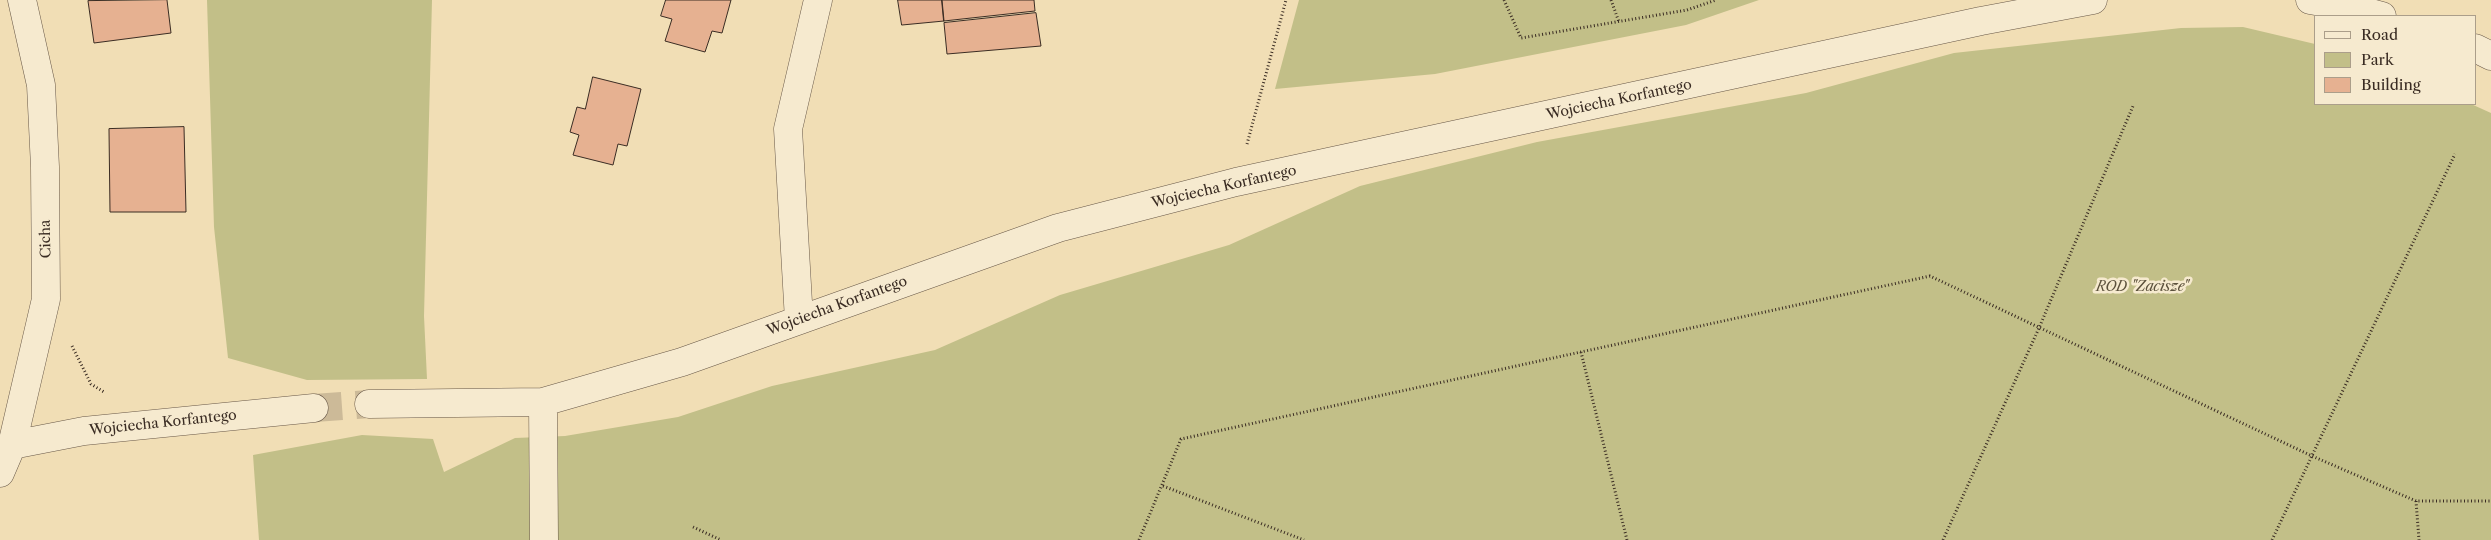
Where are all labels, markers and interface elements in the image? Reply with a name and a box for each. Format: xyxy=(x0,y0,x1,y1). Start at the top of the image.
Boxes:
legend xyxy=(2314,15,2476,105)
text: Road xyxy=(2361,25,2398,44)
text: Park xyxy=(2361,50,2394,69)
text: Building xyxy=(2361,75,2421,94)
street label: Wojciecha Korfantego xyxy=(1545,76,1693,124)
street label: Wojciecha Korfantego xyxy=(1150,162,1298,212)
street label: Cicha xyxy=(37,220,55,258)
street label: Wojciecha Korfantego xyxy=(765,273,909,339)
park label: ROD "Zacisze" xyxy=(2096,279,2188,295)
street label: Wojciecha Korfantego xyxy=(88,407,238,439)

